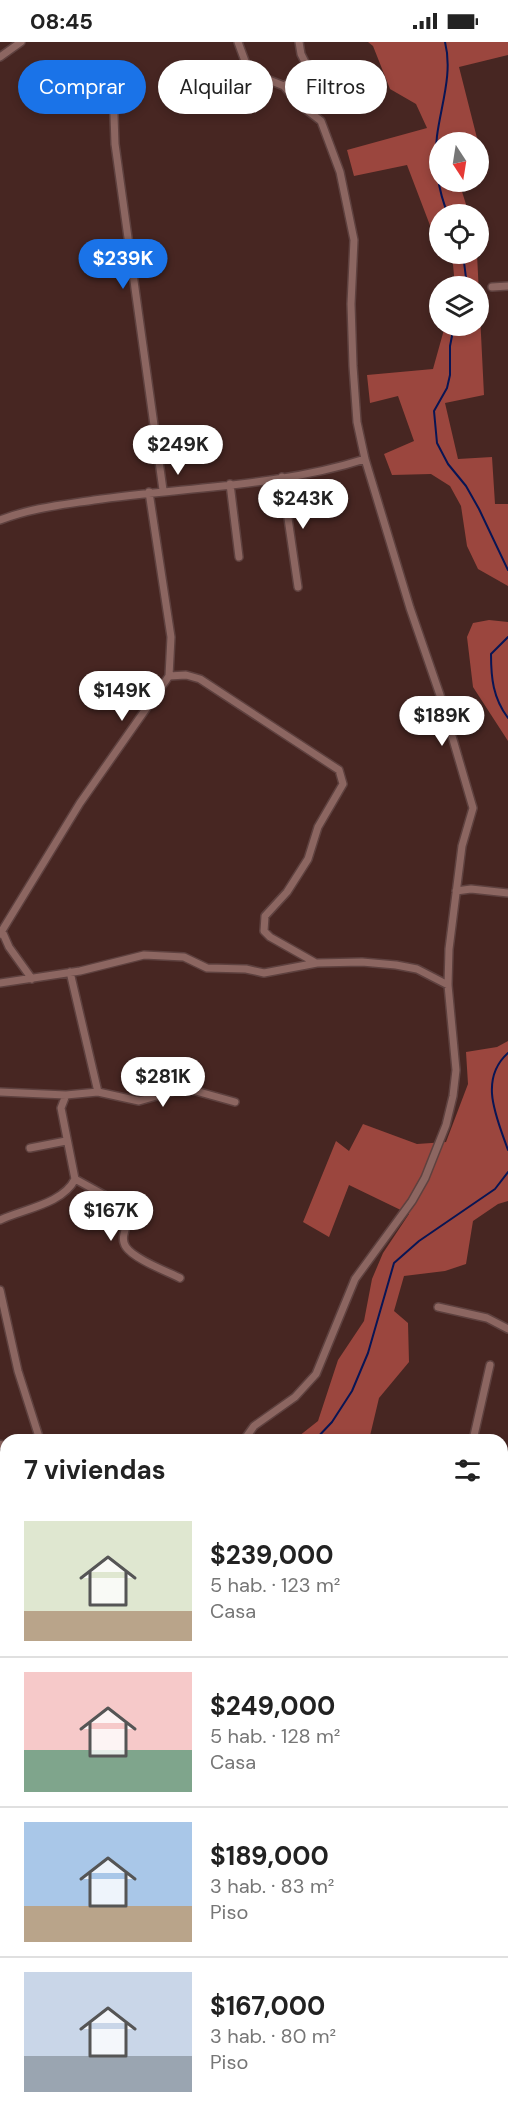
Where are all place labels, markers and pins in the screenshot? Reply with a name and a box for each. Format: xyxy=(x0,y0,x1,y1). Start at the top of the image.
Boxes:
pin: $239K xyxy=(81,239,165,290)
pin: $249K xyxy=(136,425,220,476)
pin: $243K xyxy=(261,479,345,530)
pin: $149K xyxy=(80,671,164,722)
pin: $189K xyxy=(400,696,484,747)
pin: $281K xyxy=(121,1057,205,1108)
pin: $167K xyxy=(69,1191,153,1242)

